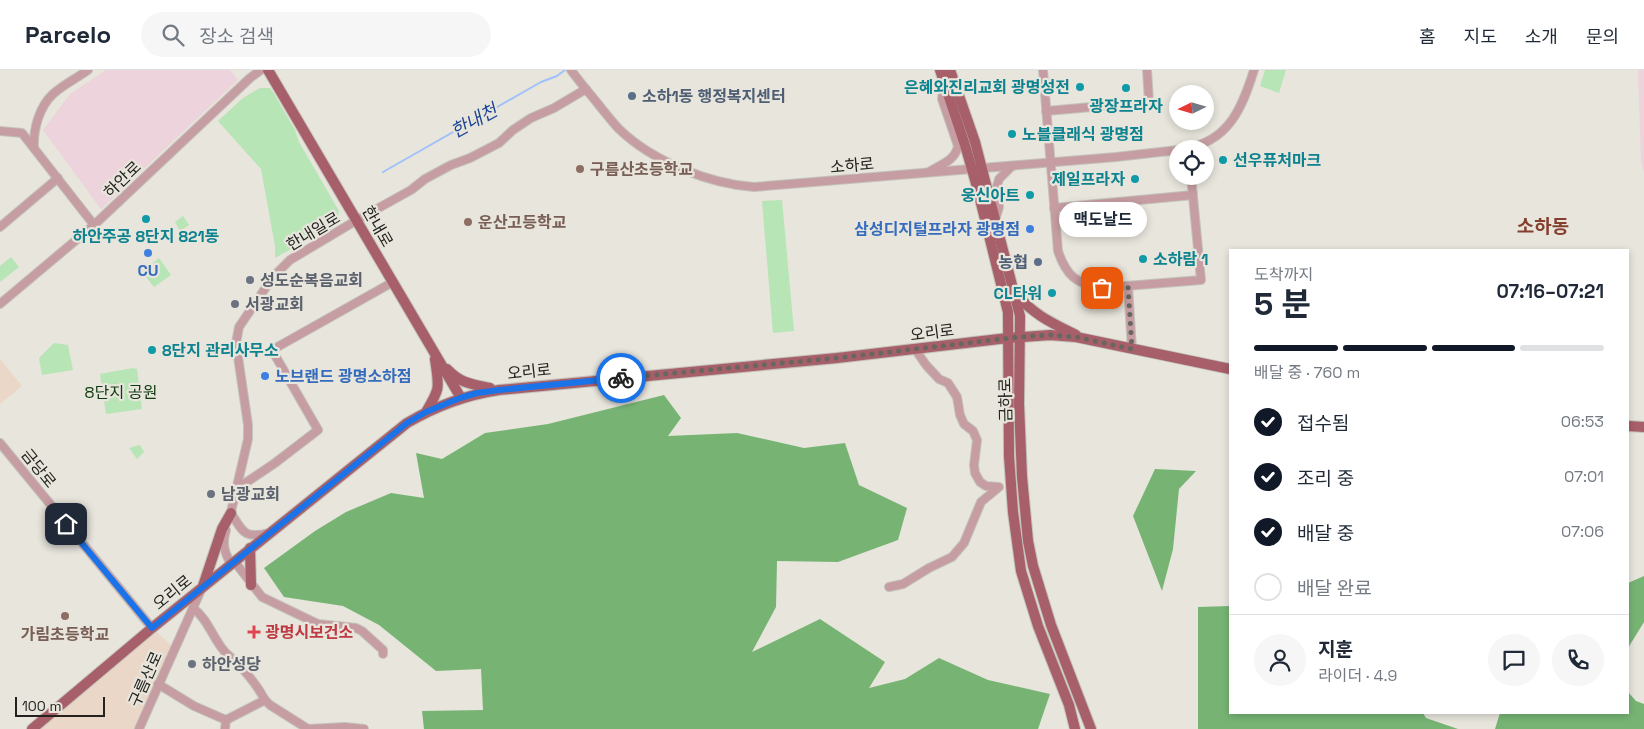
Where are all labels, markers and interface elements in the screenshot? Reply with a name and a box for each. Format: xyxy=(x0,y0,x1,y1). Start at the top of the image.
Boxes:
search box xyxy=(141,12,491,57)
text: Parcelo xyxy=(25,19,111,50)
icon: search xyxy=(159,21,187,49)
text: 장소 검색 xyxy=(199,24,274,49)
text: 홈 xyxy=(1419,25,1436,48)
text: 지도 xyxy=(1464,25,1497,48)
text: 소개 xyxy=(1525,25,1558,48)
text: 문의 xyxy=(1586,25,1619,48)
place label: 은혜와진리교회 광명성전 xyxy=(904,77,1070,98)
marker: 은혜와진리교회 광명성전 xyxy=(1074,81,1086,93)
marker: 광장프라자 xyxy=(1120,82,1132,94)
north arrow xyxy=(1169,85,1214,130)
map controls xyxy=(1169,85,1214,185)
place label: 소하1동 행정복지센터 xyxy=(642,86,786,107)
marker: 소하1동 행정복지센터 xyxy=(626,90,638,102)
place label: 광장프라자 xyxy=(1089,96,1163,117)
water label: 한내천 xyxy=(446,97,503,143)
place label: 노블클래식 광명점 xyxy=(1022,124,1144,145)
marker: 노블클래식 광명점 xyxy=(1006,128,1018,140)
button: locate xyxy=(1169,140,1214,185)
place label: 선우퓨처마크 xyxy=(1233,150,1322,171)
street label: 소하로 xyxy=(829,153,875,178)
marker: 선우퓨처마크 xyxy=(1217,154,1229,166)
street label: 하안로 xyxy=(99,156,146,202)
place label: 구름산초등학교 xyxy=(590,159,693,180)
marker: 구름산초등학교 xyxy=(574,163,586,175)
place label: 제일프라자 xyxy=(1051,169,1125,190)
marker: 제일프라자 xyxy=(1129,173,1141,185)
place label: 웅신아트 xyxy=(961,185,1020,206)
marker: 웅신아트 xyxy=(1024,189,1036,201)
street label: 한내로 xyxy=(357,202,398,251)
callout: 맥도날드 xyxy=(1058,203,1146,238)
street label: 한내일로 xyxy=(283,207,344,256)
text: 맥도날드 xyxy=(1074,209,1132,230)
place label: 운산고등학교 xyxy=(478,212,567,233)
marker: 하안주공 8단지 821동 xyxy=(140,213,152,225)
district label: 소하동 xyxy=(1517,214,1569,239)
marker: 운산고등학교 xyxy=(462,216,474,228)
place label: 삼성디지털프라자 광명점 xyxy=(854,219,1020,240)
marker: 삼성디지털프라자 광명점 xyxy=(1024,223,1036,235)
place label: 하안주공 8단지 821동 xyxy=(72,226,220,247)
marker: CU xyxy=(142,247,154,259)
place label: 소하람 1 xyxy=(1153,249,1208,270)
place label: 농협 xyxy=(999,252,1028,273)
marker: 소하람 1 xyxy=(1137,253,1149,265)
marker: 농협 xyxy=(1032,256,1044,268)
place label: CU xyxy=(137,260,159,281)
text: 도착까지 xyxy=(1254,264,1313,285)
pin xyxy=(1081,267,1123,309)
place label: 성도순복음교회 xyxy=(260,270,363,291)
marker: 성도순복음교회 xyxy=(244,274,256,286)
icon: bag xyxy=(1088,274,1116,302)
text: 07:16–07:21 xyxy=(1496,279,1604,304)
place label: CL타워 xyxy=(994,283,1042,304)
text: 5 분 xyxy=(1254,284,1311,324)
marker: CL타워 xyxy=(1046,287,1058,299)
place label: 서광교회 xyxy=(245,294,304,315)
marker: 서광교회 xyxy=(229,298,241,310)
street label: 오리로 xyxy=(909,319,956,346)
place label: 8단지 관리사무소 xyxy=(162,340,279,361)
marker: 8단지 관리사무소 xyxy=(146,344,158,356)
courier xyxy=(596,353,646,403)
street label: 오리로 xyxy=(506,359,552,384)
text: 배달 중 · 760 m xyxy=(1254,362,1360,383)
icon: bike xyxy=(607,364,635,392)
place label: 노브랜드 광명소하점 xyxy=(275,366,412,387)
marker: 노브랜드 광명소하점 xyxy=(259,370,271,382)
street label: 금하로 xyxy=(995,377,1016,422)
park label: 8단지 공원 xyxy=(85,382,157,403)
icon: check xyxy=(1254,408,1282,436)
text: 접수됨 xyxy=(1297,411,1349,436)
text: 06:53 xyxy=(1561,411,1604,432)
street label: 금당로 xyxy=(17,445,61,492)
icon: check xyxy=(1254,463,1282,491)
text: 조리 중 xyxy=(1297,466,1354,491)
text: 07:01 xyxy=(1564,466,1604,487)
place label: 남광교회 xyxy=(221,484,280,505)
marker: 남광교회 xyxy=(205,488,217,500)
pin xyxy=(45,503,87,545)
icon: home xyxy=(52,510,80,538)
icon: check xyxy=(1254,518,1282,546)
text: 배달 중 xyxy=(1297,521,1354,546)
text: 07:06 xyxy=(1561,521,1604,542)
street label: 오리로 xyxy=(149,570,196,614)
text: 배달 완료 xyxy=(1297,576,1372,601)
marker: 가림초등학교 xyxy=(59,610,71,622)
place label: 광명시보건소 xyxy=(265,622,354,643)
place label: 가림초등학교 xyxy=(21,624,109,645)
marker: 광명시보건소 xyxy=(247,625,261,639)
button: person xyxy=(1254,634,1306,686)
button: chat xyxy=(1488,634,1540,686)
button: phone xyxy=(1552,634,1604,686)
text: 지훈 xyxy=(1318,637,1353,662)
street label: 구름산로 xyxy=(124,648,167,710)
place label: 하안성당 xyxy=(202,654,261,675)
marker: 하안성당 xyxy=(186,658,198,670)
text: 라이더 · 4.9 xyxy=(1318,665,1397,686)
scale bar xyxy=(15,694,105,717)
text: 100 m xyxy=(22,697,61,715)

